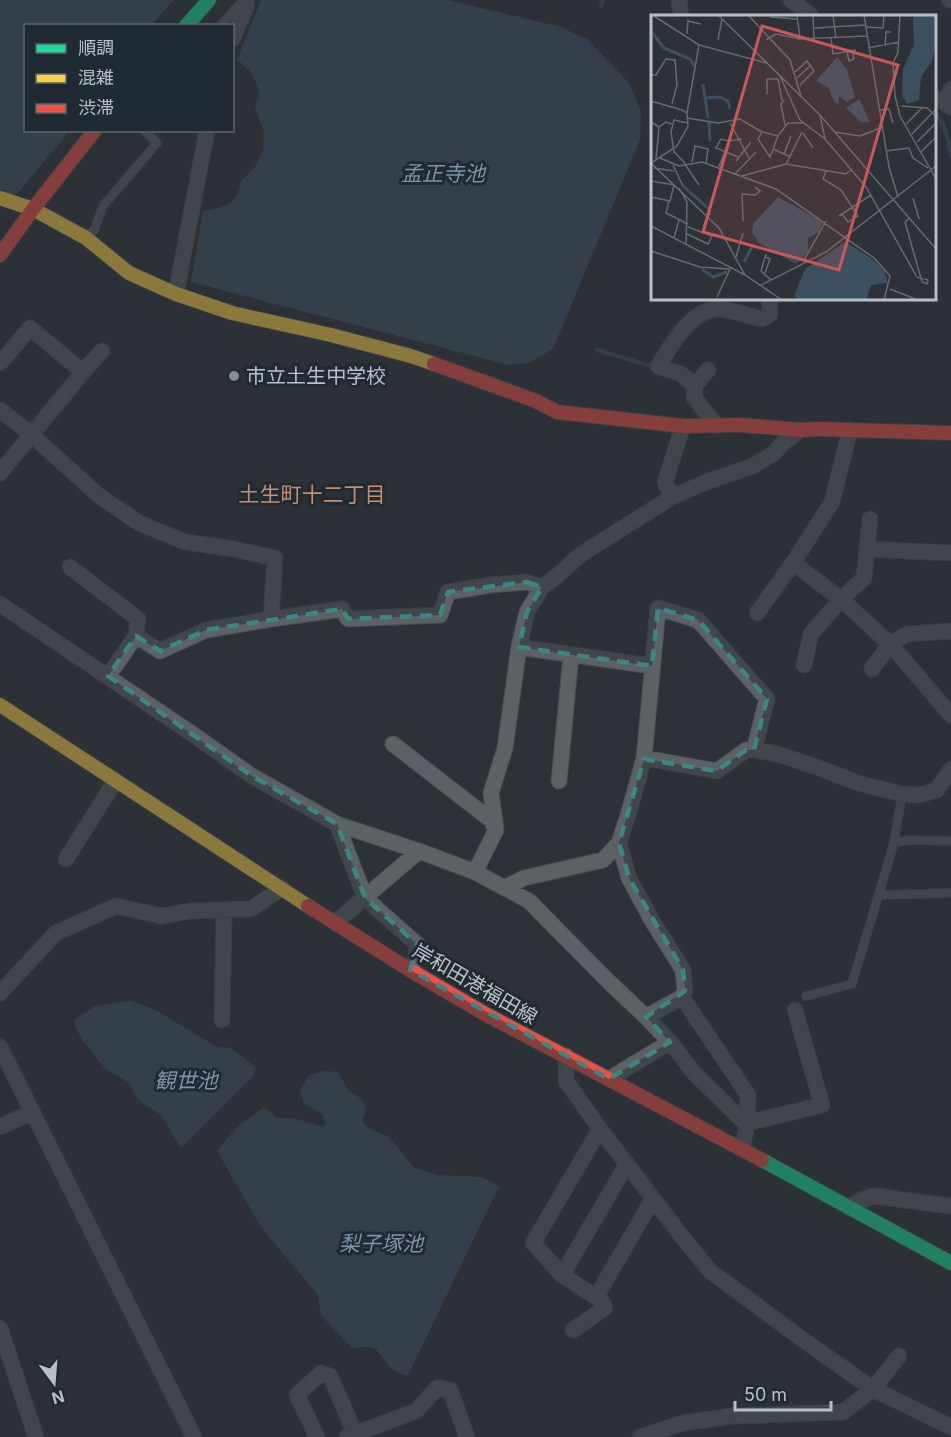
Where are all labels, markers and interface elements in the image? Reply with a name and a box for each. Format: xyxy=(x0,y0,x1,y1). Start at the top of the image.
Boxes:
inset map xyxy=(651,15,936,300)
legend xyxy=(24,24,234,132)
text: 順調 xyxy=(78,37,114,58)
text: 混雑 xyxy=(78,67,114,88)
text: 渋滞 xyxy=(78,97,114,118)
water label: 孟正寺池 xyxy=(401,161,487,186)
place label: 市立土生中学校 xyxy=(246,364,386,388)
marker: 市立土生中学校 xyxy=(227,369,241,383)
district label: 土生町十二丁目 xyxy=(239,482,386,507)
street label: 岸和田港福田線 xyxy=(408,939,542,1029)
water label: 観世池 xyxy=(155,1068,219,1093)
water label: 梨子塚池 xyxy=(339,1231,425,1256)
north arrow xyxy=(24,1353,84,1413)
scale bar xyxy=(735,1374,831,1412)
text: 50 m xyxy=(744,1384,787,1405)
text: N xyxy=(50,1386,67,1409)

